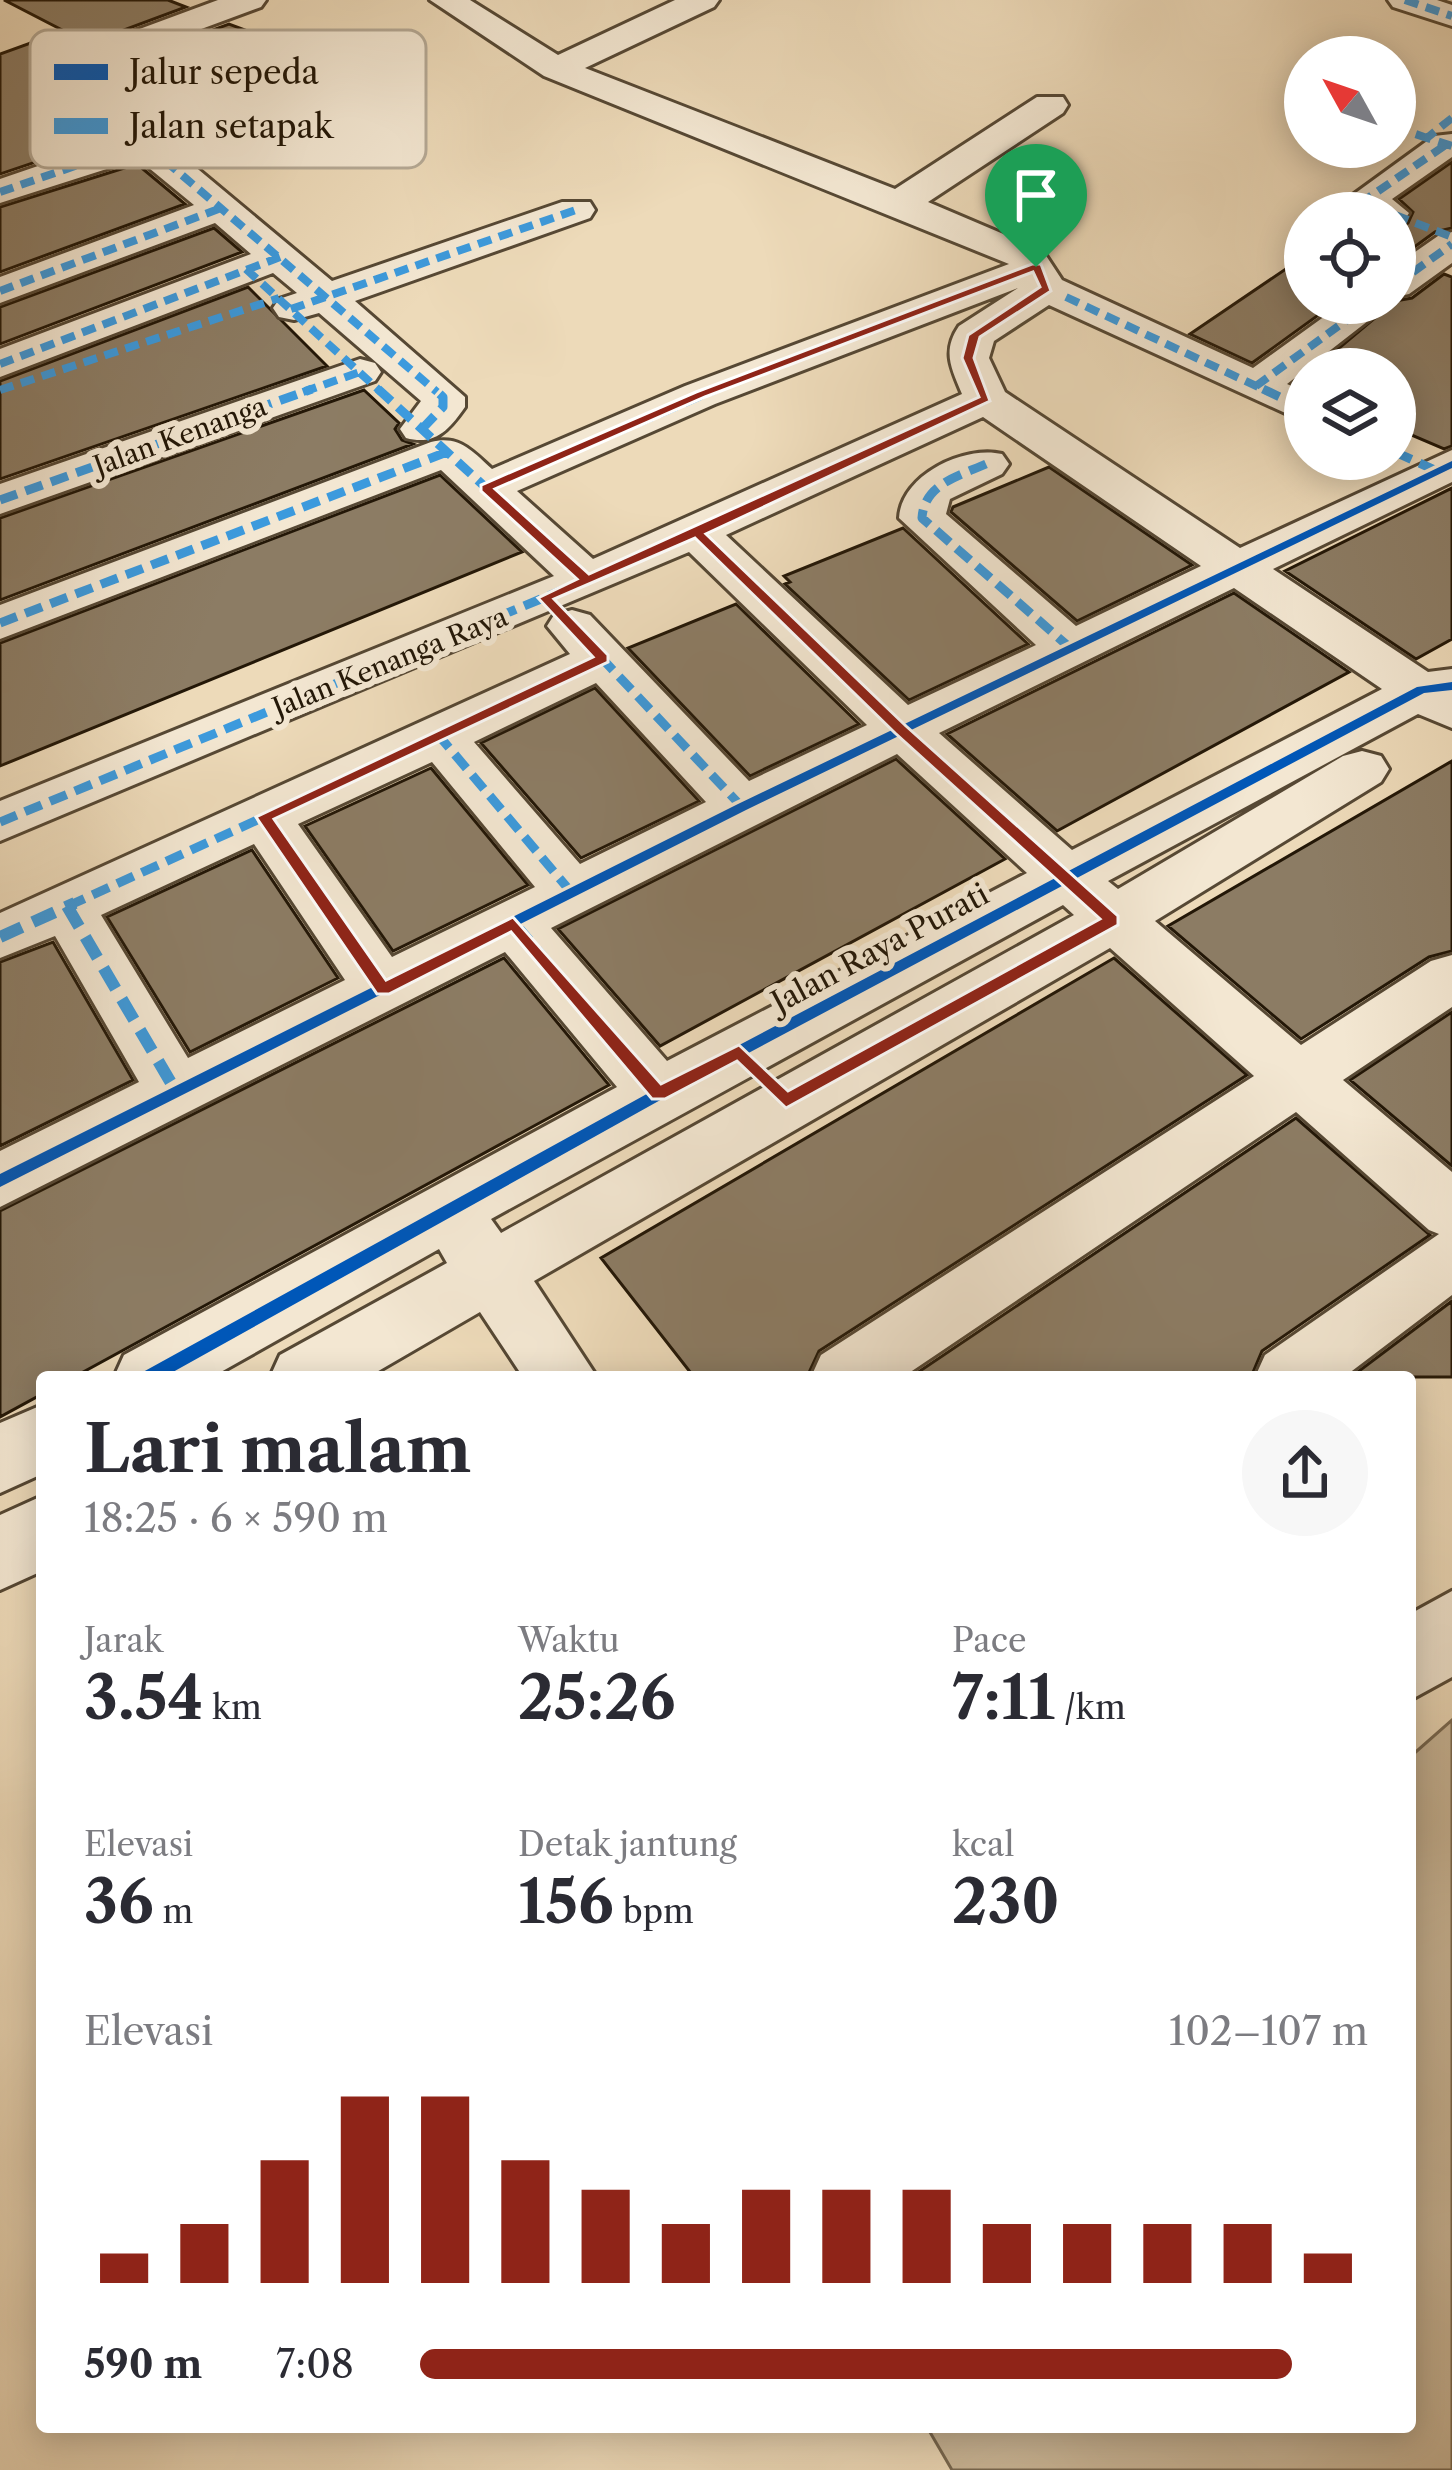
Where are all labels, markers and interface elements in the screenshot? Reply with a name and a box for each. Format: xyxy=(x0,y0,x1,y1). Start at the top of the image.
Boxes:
legend xyxy=(30,30,426,168)
north arrow xyxy=(1284,36,1416,168)
map controls xyxy=(1284,36,1416,480)
text: Jalur sepeda xyxy=(124,52,320,93)
text: Jalan setapak xyxy=(124,106,335,147)
pin xyxy=(985,144,1087,267)
icon: arrive xyxy=(1003,162,1069,228)
button: locate xyxy=(1284,192,1416,324)
button: layers xyxy=(1284,348,1416,480)
street label: Jalan Kenanga xyxy=(85,389,272,484)
street label: Jalan Kenanga Raya xyxy=(264,600,513,726)
street label: Jalan Raya Purati xyxy=(762,875,995,1023)
text: Lari malam xyxy=(84,1408,472,1489)
button: share xyxy=(1242,1410,1368,1536)
text: 18:25 · 6 × 590 m xyxy=(84,1494,388,1542)
text: Jarak xyxy=(84,1620,163,1661)
text: Waktu xyxy=(518,1620,619,1661)
text: Pace xyxy=(952,1620,1027,1661)
text: 3.54 xyxy=(84,1661,203,1735)
text: 25:26 xyxy=(518,1661,676,1735)
text: 7:11 xyxy=(952,1661,1055,1735)
text: km xyxy=(203,1687,262,1728)
text: /km xyxy=(1055,1687,1126,1728)
text: Elevasi xyxy=(84,1824,193,1865)
text: Detak jantung xyxy=(518,1824,737,1865)
text: kcal xyxy=(952,1824,1014,1865)
text: 36 xyxy=(84,1865,154,1939)
text: 156 xyxy=(518,1865,614,1939)
text: 230 xyxy=(952,1865,1060,1939)
text: m xyxy=(154,1891,193,1932)
text: bpm xyxy=(614,1891,694,1932)
text: Elevasi xyxy=(84,2007,213,2055)
text: 102–107 m xyxy=(1169,2007,1368,2055)
text: 590 m xyxy=(84,2340,202,2388)
text: 7:08 xyxy=(276,2340,354,2388)

